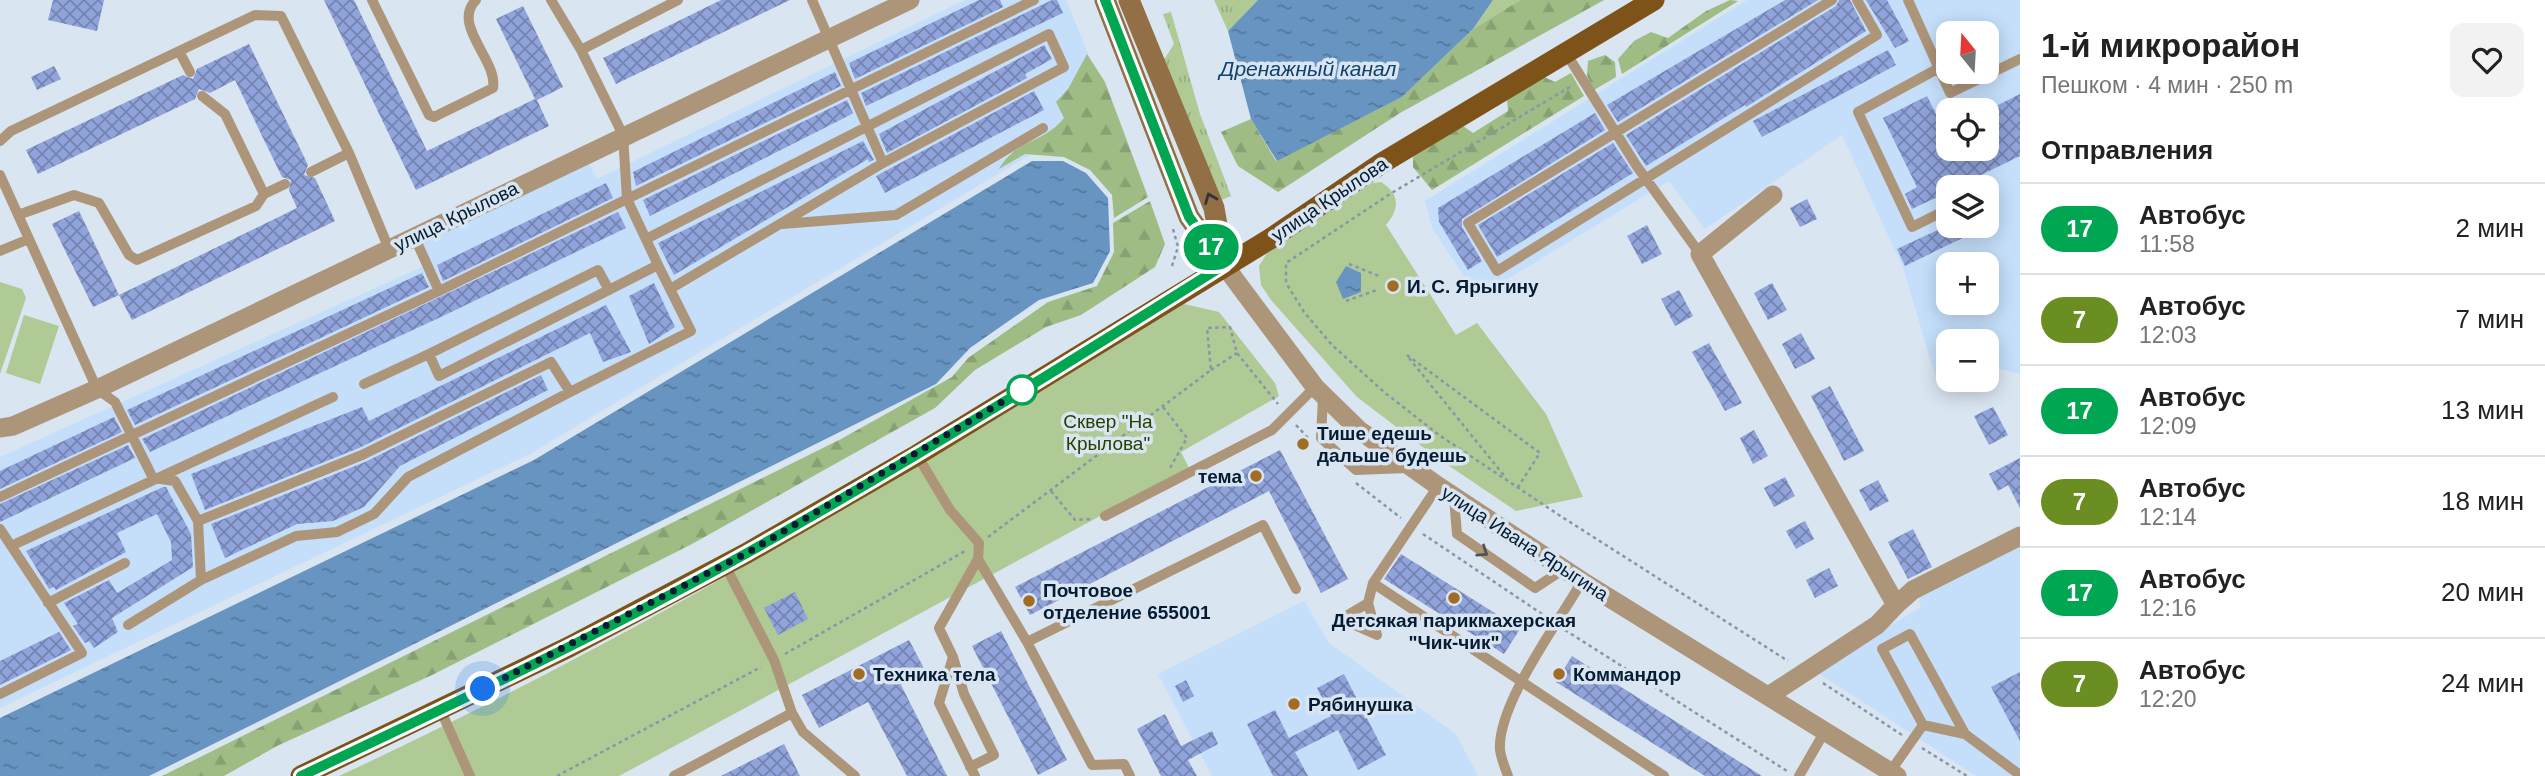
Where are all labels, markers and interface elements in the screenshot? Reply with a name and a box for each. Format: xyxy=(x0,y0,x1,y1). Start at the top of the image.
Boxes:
north arrow xyxy=(1936,21,1998,84)
map controls xyxy=(1936,21,1999,392)
button: heart xyxy=(2450,23,2524,97)
text: 1-й микрорайон xyxy=(2041,27,2300,64)
water label: Дренажный канал xyxy=(1218,57,1397,80)
text: Пешком · 4 мин · 250 m xyxy=(2041,72,2293,98)
button: locate xyxy=(1936,98,1999,161)
text: Отправления xyxy=(2041,135,2213,165)
street label: улица Крылова xyxy=(1267,153,1392,246)
button: layers xyxy=(1936,175,1999,238)
street label: улица Крылова xyxy=(391,177,522,256)
one-way arrow xyxy=(1204,193,1218,205)
text: Автобус xyxy=(2139,200,2246,230)
text: 2 мин xyxy=(2456,213,2524,243)
text: 17 xyxy=(2066,215,2093,242)
line badge: 17 xyxy=(1180,224,1242,270)
text: 11:58 xyxy=(2139,231,2195,257)
text: 17 xyxy=(1198,233,1224,260)
button: + xyxy=(1936,252,1999,315)
place label: И. С. Ярыгину xyxy=(1407,276,1539,297)
marker: И. С. Ярыгину xyxy=(1385,278,1401,294)
text: Автобус xyxy=(2139,291,2246,321)
text: 7 мин xyxy=(2456,304,2524,334)
text: 7 xyxy=(2073,306,2086,333)
text: 12:03 xyxy=(2139,322,2197,348)
button: − xyxy=(1936,329,1999,392)
unlabelled marker xyxy=(1007,375,1037,405)
text: Автобус xyxy=(2139,382,2246,412)
text: 13 мин xyxy=(2441,395,2524,425)
text: 17 xyxy=(2066,397,2093,424)
park label: Сквер "На Крылова" xyxy=(1063,411,1153,454)
text: 12:09 xyxy=(2139,413,2197,439)
place label: Тише едешь дальше будешь xyxy=(1317,423,1467,466)
marker: Тише едешь дальше будешь xyxy=(1295,436,1311,452)
place label: тема xyxy=(1198,466,1242,487)
marker: тема xyxy=(1248,468,1264,484)
text: Автобус xyxy=(2139,473,2246,503)
street label: улица Ивана Ярыгина xyxy=(1437,482,1612,605)
text: 18 мин xyxy=(2441,486,2524,516)
text: 7 xyxy=(2073,488,2086,515)
text: 12:14 xyxy=(2139,504,2197,530)
one-way arrow xyxy=(1475,544,1488,556)
text: Автобус xyxy=(2139,564,2246,594)
text: 20 мин xyxy=(2441,577,2524,607)
text: 17 xyxy=(2066,579,2093,606)
place label: Почтовое отделение 655001 xyxy=(1043,580,1211,623)
marker: Детсякая парикмахерская "Чик-чик" xyxy=(1446,590,1462,606)
marker: Почтовое отделение 655001 xyxy=(1021,593,1037,609)
text: 12:16 xyxy=(2139,595,2197,621)
place label: Детсякая парикмахерская "Чик-чик" xyxy=(1332,610,1576,653)
text: Автобус xyxy=(2139,655,2246,685)
place label: Техника тела xyxy=(873,664,996,685)
place label: Коммандор xyxy=(1573,664,1681,685)
marker: Техника тела xyxy=(851,666,867,682)
marker: Коммандор xyxy=(1551,666,1567,682)
text: 24 мин xyxy=(2441,668,2524,698)
text: 7 xyxy=(2073,670,2086,697)
your location xyxy=(465,671,500,706)
text: 12:20 xyxy=(2139,686,2197,712)
place label: Рябинушка xyxy=(1308,694,1413,715)
marker: Рябинушка xyxy=(1286,696,1302,712)

